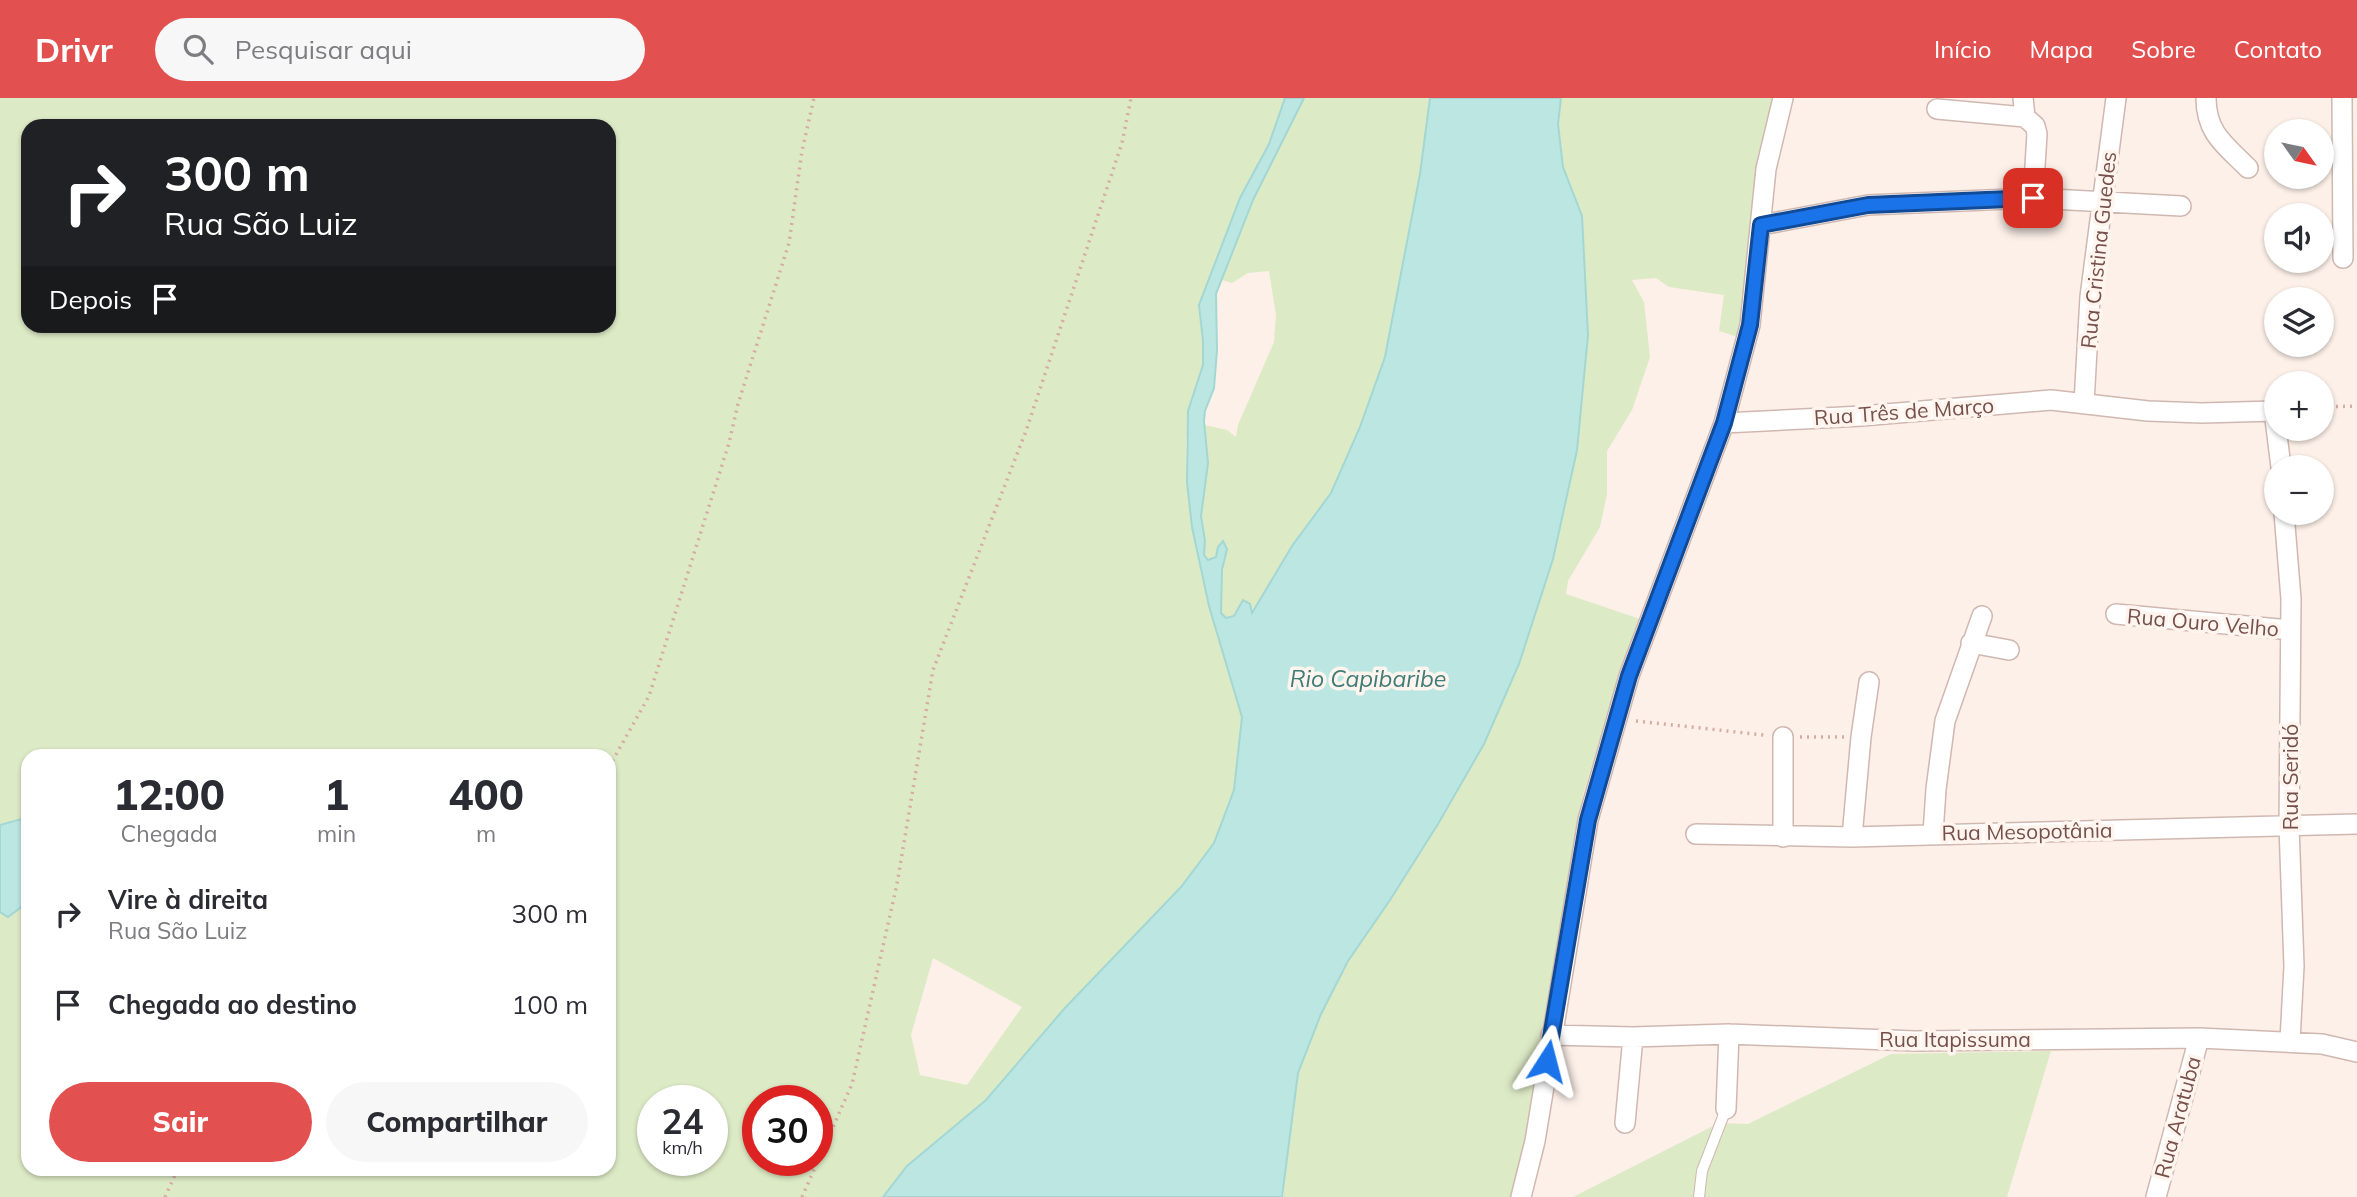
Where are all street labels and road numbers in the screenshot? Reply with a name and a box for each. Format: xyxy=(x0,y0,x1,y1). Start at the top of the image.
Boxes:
street label: Rua Cristina Guedes xyxy=(2075,150,2121,350)
street label: Rua Três de Março xyxy=(1813,392,1995,430)
street label: Rua Ouro Velho xyxy=(2126,602,2280,642)
street label: Rua Seridó xyxy=(2277,724,2303,830)
street label: Rua Mesopotânia xyxy=(1941,817,2113,845)
street label: Rua Itapissuma xyxy=(1879,1026,2031,1052)
street label: Rua Aratuba xyxy=(2148,1053,2206,1181)

